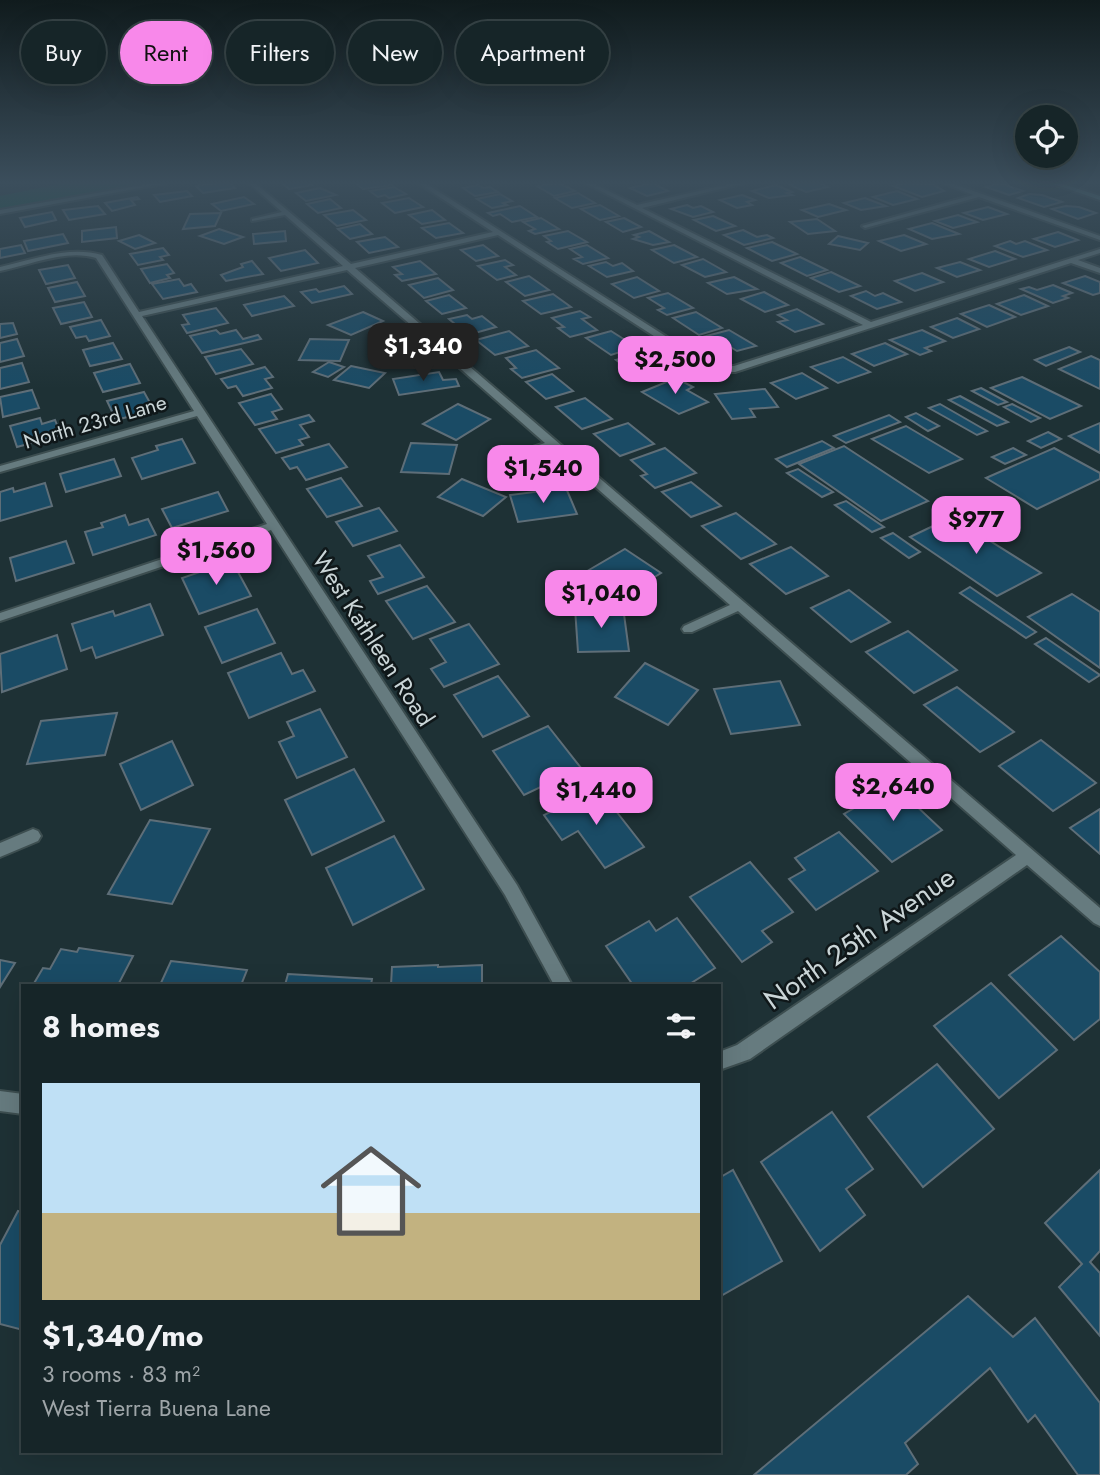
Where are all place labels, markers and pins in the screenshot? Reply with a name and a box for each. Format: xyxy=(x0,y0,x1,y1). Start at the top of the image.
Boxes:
pin: $1,340 xyxy=(366,324,480,383)
pin: $2,500 xyxy=(618,336,732,396)
pin: $1,540 xyxy=(486,446,600,505)
pin: $977 xyxy=(935,496,1017,556)
pin: $1,560 xyxy=(159,528,273,587)
pin: $1,040 xyxy=(544,570,658,630)
pin: $2,640 xyxy=(836,764,950,823)
pin: $1,440 xyxy=(539,768,653,827)

